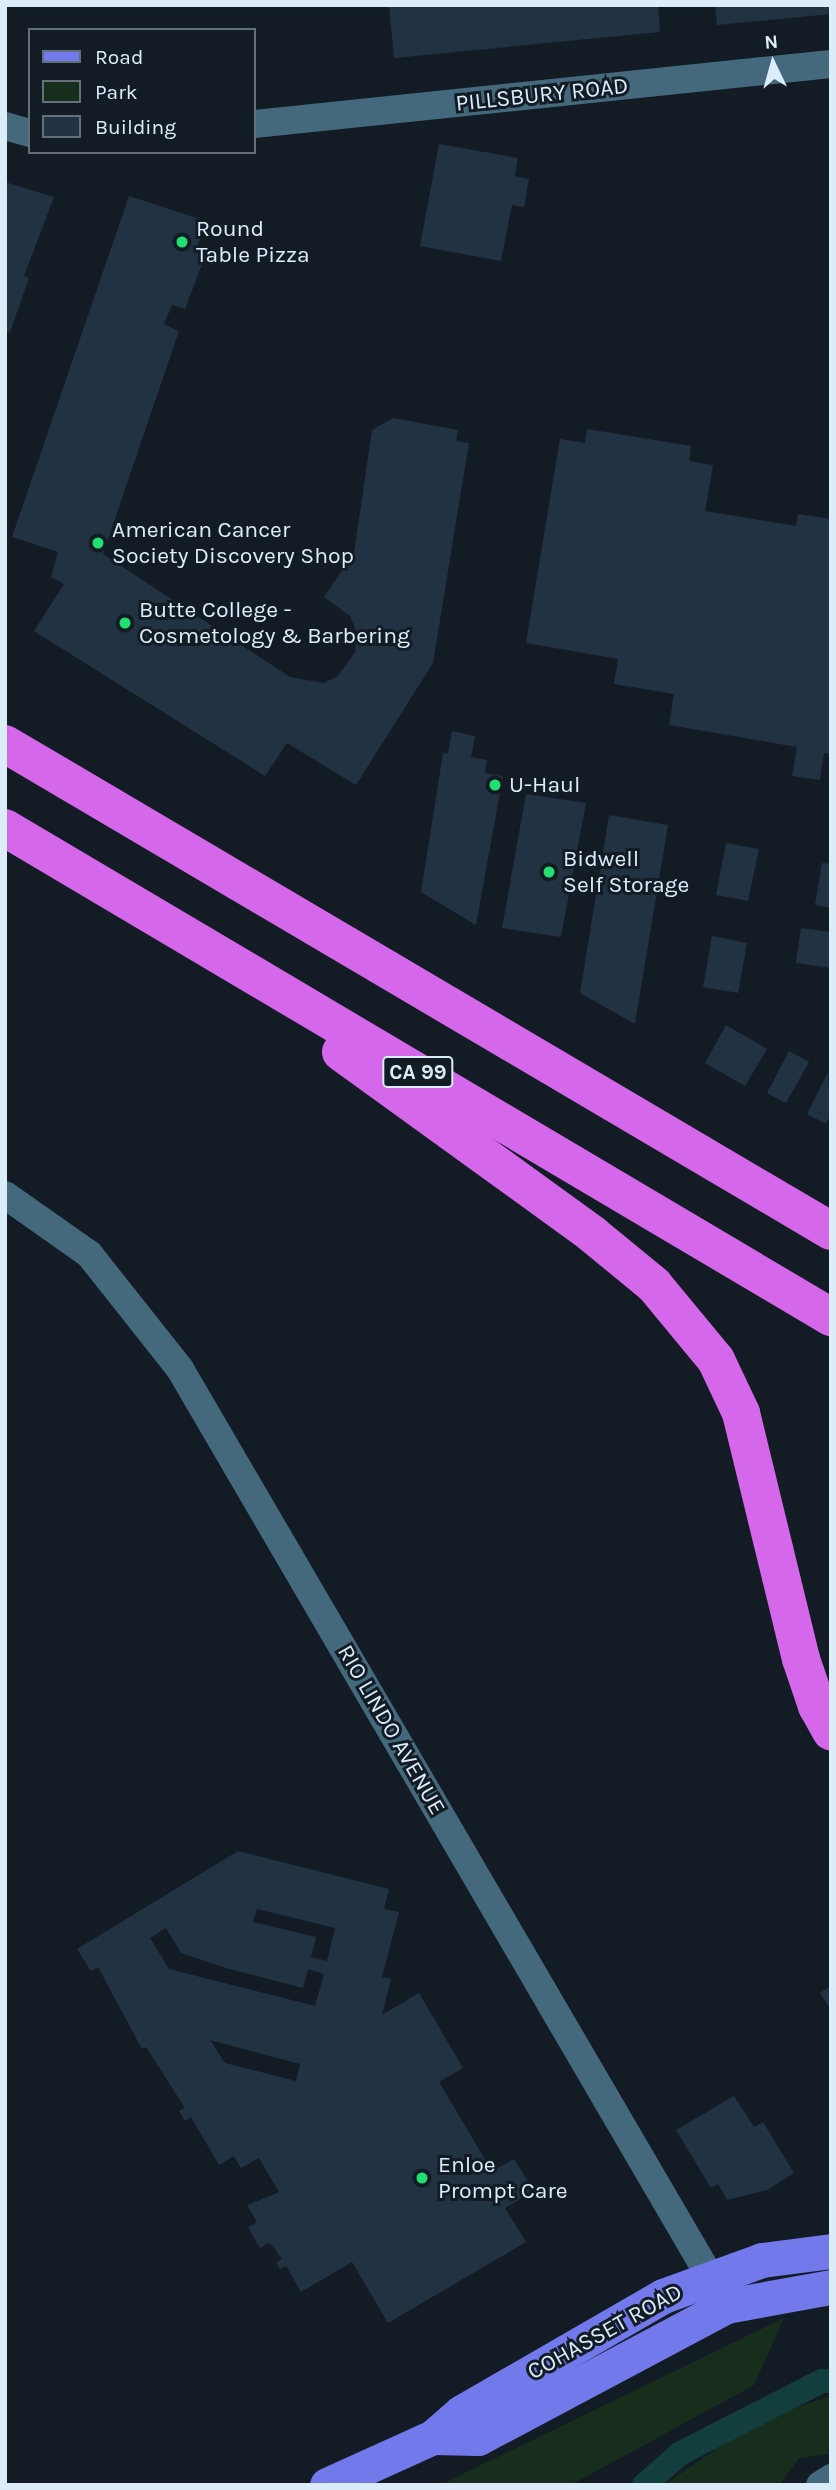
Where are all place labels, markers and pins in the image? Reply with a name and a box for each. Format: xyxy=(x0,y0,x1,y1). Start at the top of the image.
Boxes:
place label: Round Table Pizza xyxy=(196,215,310,269)
marker: Round Table Pizza xyxy=(174,234,190,250)
place label: American Cancer Society Discovery Shop xyxy=(112,516,354,570)
marker: American Cancer Society Discovery Shop xyxy=(90,535,106,551)
place label: Butte College - Cosmetology & Barbering xyxy=(139,596,410,650)
marker: Butte College - Cosmetology & Barbering xyxy=(117,615,133,631)
place label: U-Haul xyxy=(509,771,580,799)
marker: U-Haul xyxy=(487,777,503,793)
place label: Bidwell Self Storage xyxy=(563,845,689,899)
marker: Bidwell Self Storage xyxy=(541,864,557,880)
place label: Enloe Prompt Care xyxy=(438,2151,568,2205)
marker: Enloe Prompt Care xyxy=(412,2168,432,2188)

